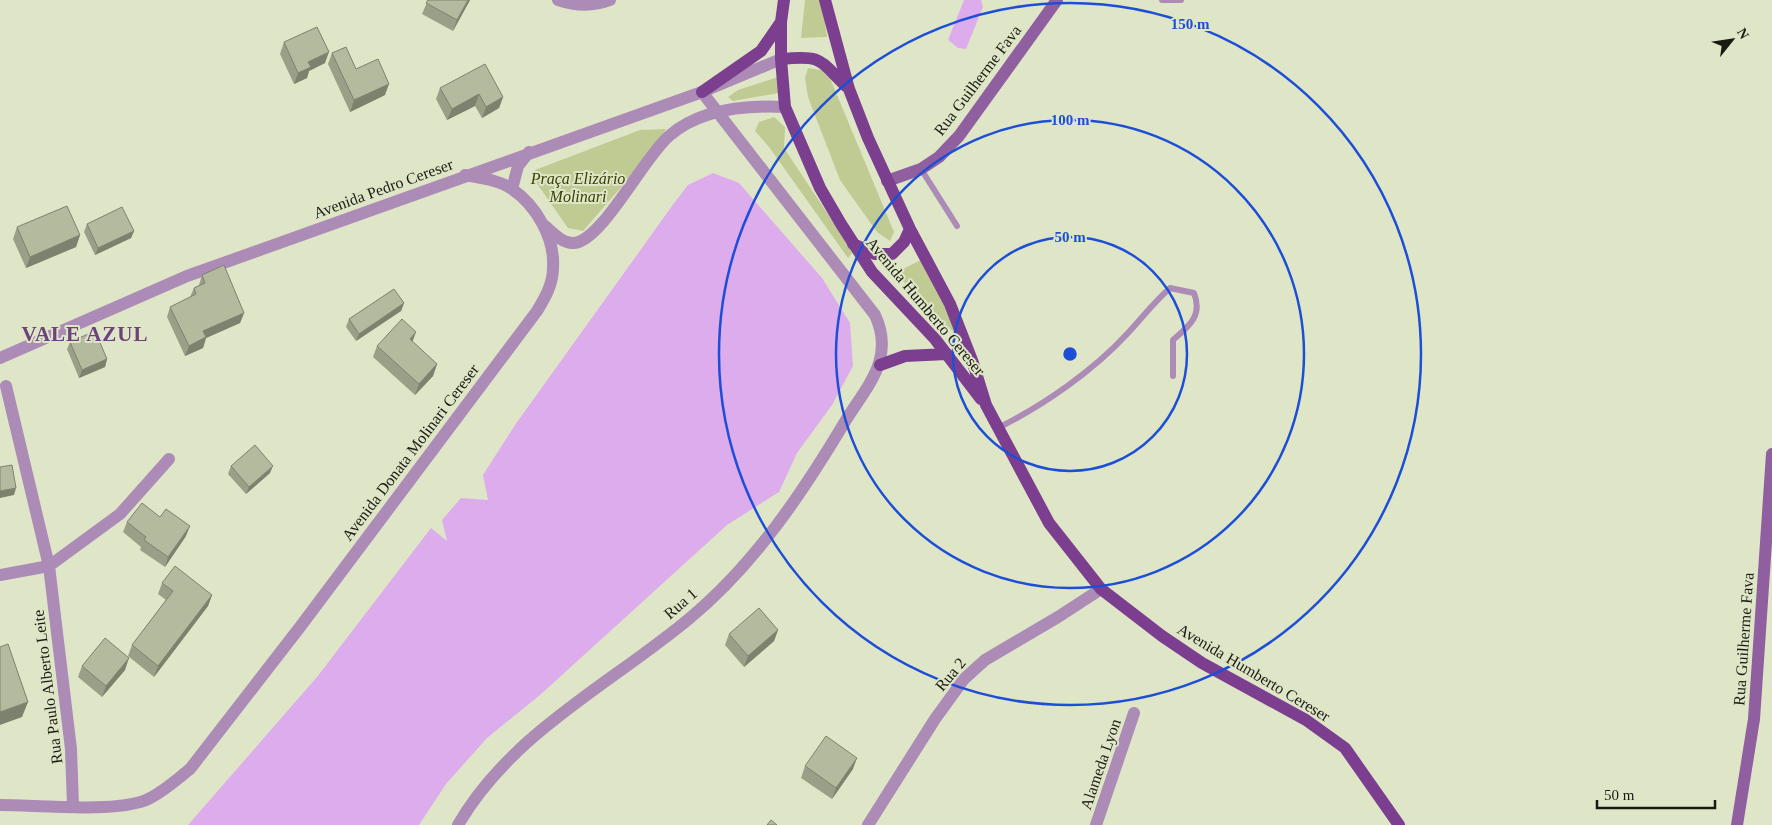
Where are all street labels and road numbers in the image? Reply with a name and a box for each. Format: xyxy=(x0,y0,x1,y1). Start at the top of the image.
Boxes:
street label: Rua Guilherme Fava xyxy=(931,22,1024,139)
street label: Avenida Pedro Cereser xyxy=(311,155,456,222)
street label: Avenida Humberto Cereser xyxy=(863,234,989,379)
street label: Avenida Donata Molinari Cereser xyxy=(339,360,483,544)
street label: Rua Guilherme Fava xyxy=(1730,572,1757,706)
street label: Rua 1 xyxy=(660,585,700,622)
street label: Rua Paulo Alberto Leite xyxy=(30,609,65,765)
street label: Avenida Humberto Cereser xyxy=(1174,620,1334,725)
street label: Rua 2 xyxy=(932,654,969,694)
street label: Alameda Lyon xyxy=(1077,717,1125,812)

